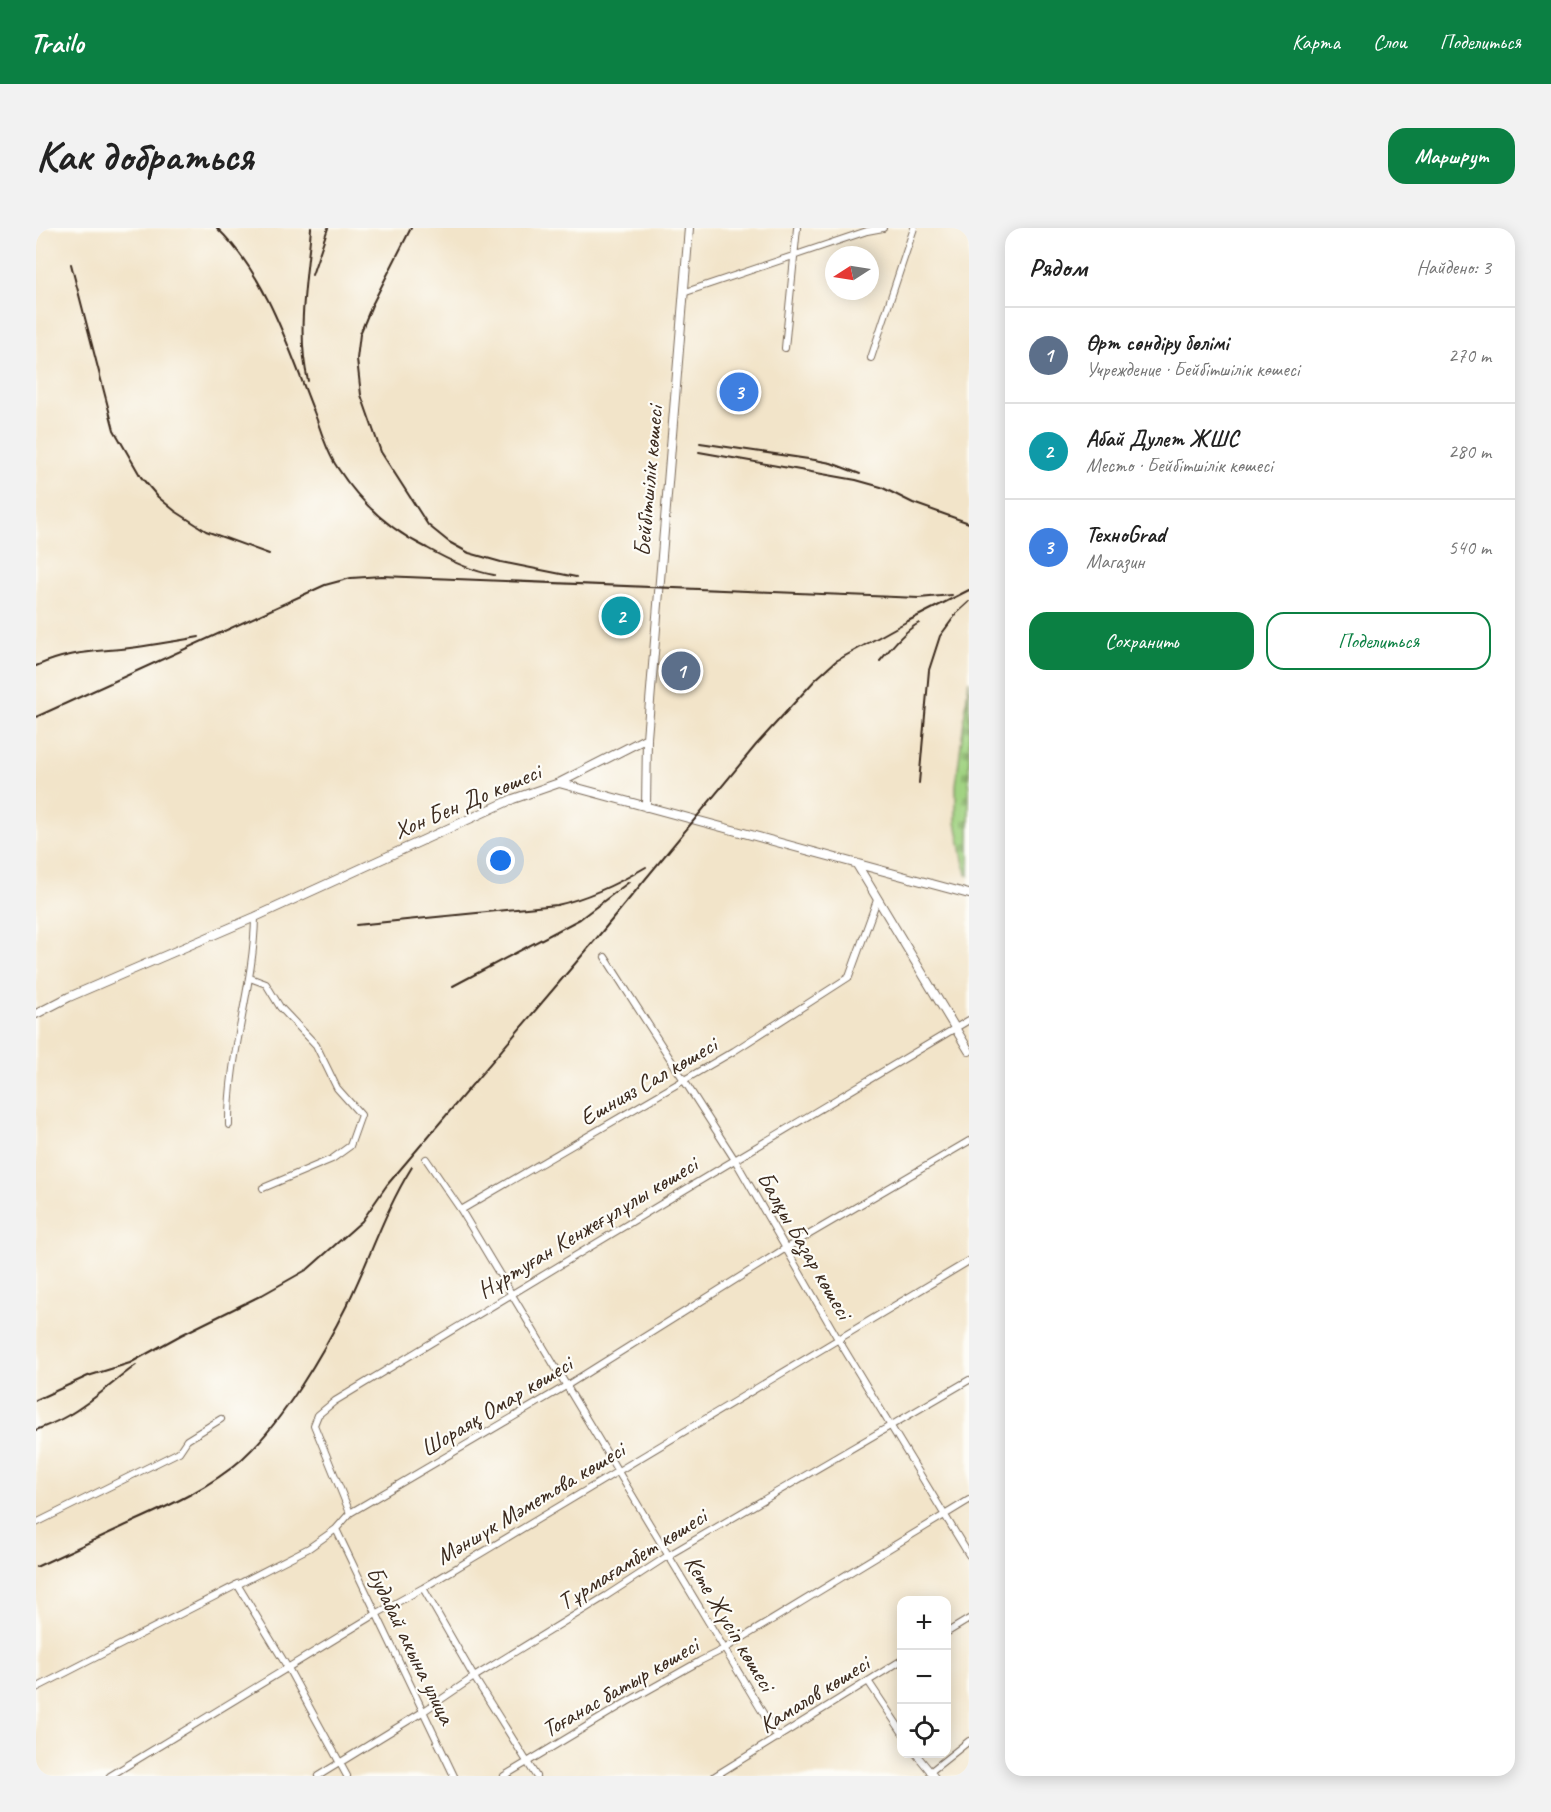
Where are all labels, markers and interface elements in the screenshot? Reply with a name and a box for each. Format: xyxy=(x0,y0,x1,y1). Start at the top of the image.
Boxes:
text: Trailo xyxy=(30,25,84,60)
text: Карта xyxy=(1292,29,1340,55)
text: Слои xyxy=(1373,29,1407,55)
text: Поделиться xyxy=(1440,29,1521,55)
button: Маршрут xyxy=(1388,128,1515,184)
text: Как добраться xyxy=(36,130,253,183)
north arrow xyxy=(825,246,879,300)
text: Рядом xyxy=(1029,251,1087,284)
text: Найдено: 3 xyxy=(1416,255,1491,280)
text: Өрт сөндіру бөлімі xyxy=(1086,329,1229,357)
text: 1 xyxy=(1044,343,1053,368)
text: 270 m xyxy=(1448,343,1491,368)
text: Учреждение · Бейбітшілік көшесі xyxy=(1086,357,1300,382)
pin: 3 xyxy=(720,370,758,414)
street label: Бейбітшілік көшесі xyxy=(626,402,670,558)
text: Абай Дулет ЖШС xyxy=(1086,425,1238,453)
text: 2 xyxy=(1044,439,1053,464)
text: 280 m xyxy=(1448,439,1491,464)
text: Место · Бейбітшілік көшесі xyxy=(1086,453,1273,478)
text: ТехноGrad xyxy=(1086,521,1165,549)
text: 3 xyxy=(1044,535,1053,560)
text: 540 m xyxy=(1448,535,1491,560)
text: Магазин xyxy=(1086,549,1144,574)
pin: 2 xyxy=(602,594,640,638)
button: Сохранить xyxy=(1029,612,1254,670)
button: Поделиться xyxy=(1266,612,1491,670)
pin: 1 xyxy=(662,648,700,694)
street label: Хон Бен До көшесі xyxy=(389,756,547,845)
your location xyxy=(486,846,515,875)
street label: Ешнияз Сал көшесі xyxy=(574,1028,724,1132)
street label: Нұртуған Кенжеғұлұлы көшесі xyxy=(471,1148,705,1305)
street label: Балқы Базар көшесі xyxy=(750,1166,861,1327)
street label: Шораяқ Омар көшесі xyxy=(415,1348,580,1463)
street label: Мәншүк Мәметова көшесі xyxy=(430,1433,632,1571)
street label: Тұрмағамбет көшесі xyxy=(552,1500,714,1617)
street label: Кете Жүсіп көшесі xyxy=(678,1550,784,1699)
street label: Будабай акына улица xyxy=(360,1561,463,1730)
map controls xyxy=(897,1596,951,1758)
button: + xyxy=(897,1596,951,1650)
street label: Тоғанас батыр көшесі xyxy=(536,1629,706,1744)
street label: Камалов көшесі xyxy=(753,1647,877,1740)
button: − xyxy=(897,1650,951,1704)
button: locate xyxy=(897,1704,951,1758)

